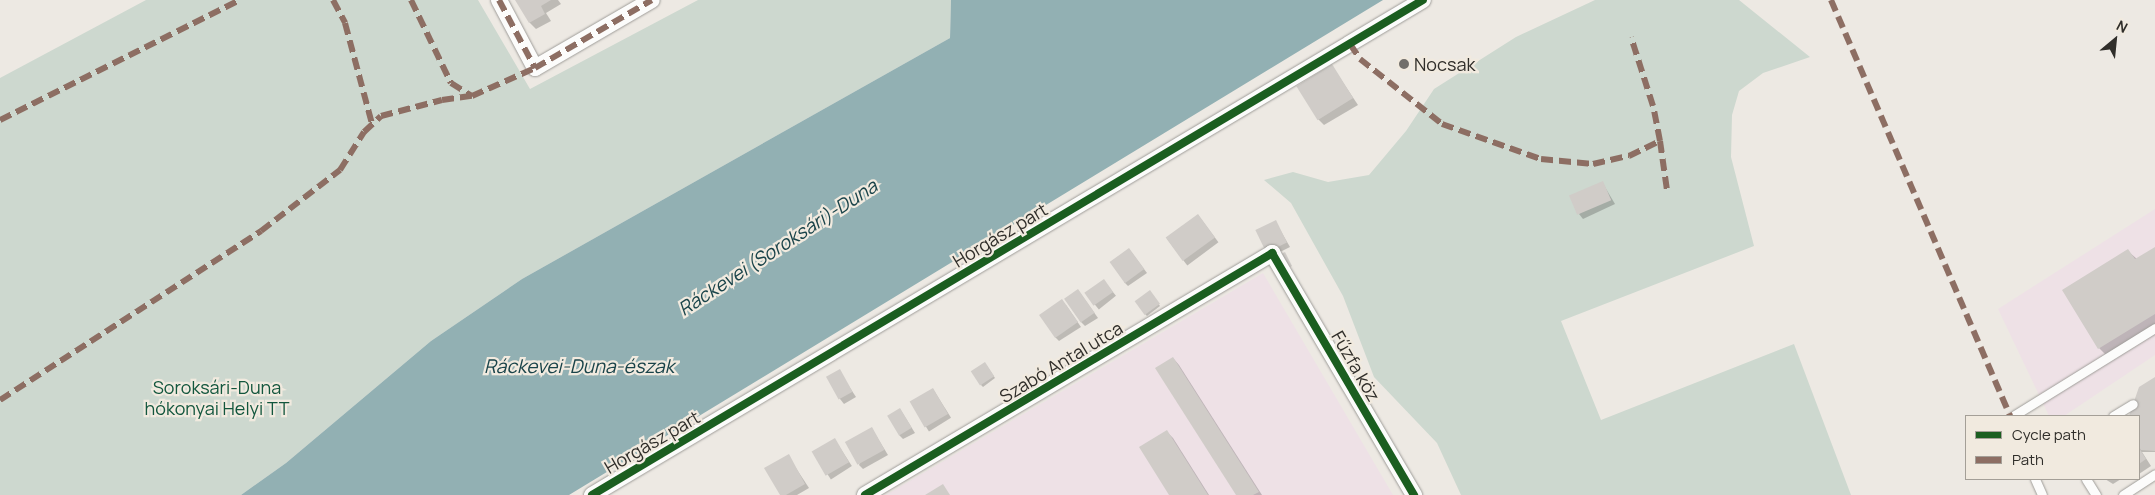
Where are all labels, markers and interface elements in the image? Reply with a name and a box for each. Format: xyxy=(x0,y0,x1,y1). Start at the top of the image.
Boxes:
north arrow xyxy=(2090,15,2140,65)
text: N xyxy=(2113,16,2131,37)
place label: Nocsak xyxy=(1414,53,1475,75)
marker: Nocsak xyxy=(1398,58,1410,70)
water label: Ráckevei (Soroksári)-Duna xyxy=(674,175,882,321)
street label: Horgász part xyxy=(949,198,1051,272)
street label: Szabó Antal utca xyxy=(996,317,1126,407)
street label: Fűzfa köz xyxy=(1327,327,1385,405)
water label: Ráckevei-Duna-észak xyxy=(484,356,674,378)
park label: Soroksári-Duna hókonyai Helyi TT xyxy=(145,377,289,419)
street label: Horgász part xyxy=(600,406,704,478)
legend xyxy=(1965,415,2140,480)
text: Cycle path xyxy=(2012,424,2086,445)
text: Path xyxy=(2012,449,2044,470)

